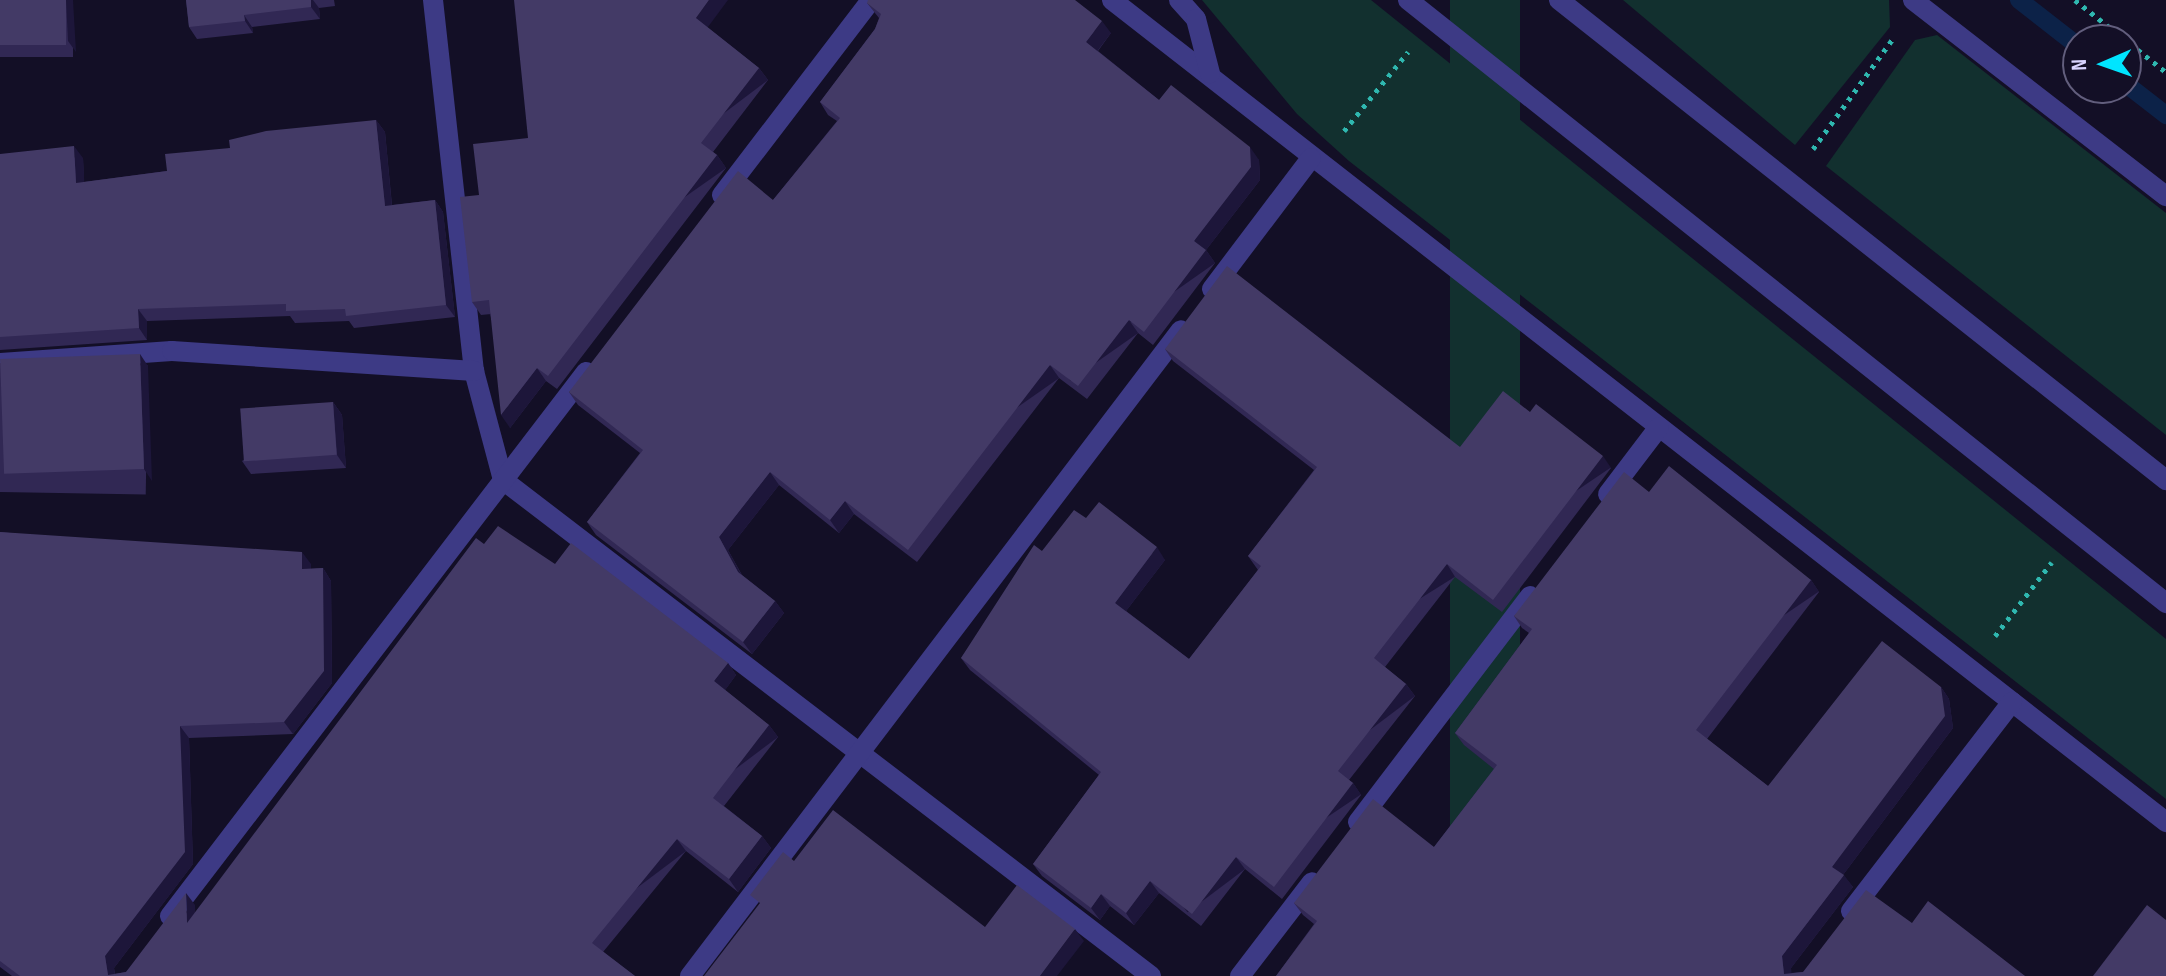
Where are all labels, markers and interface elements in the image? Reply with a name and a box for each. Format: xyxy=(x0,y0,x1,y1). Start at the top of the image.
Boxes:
north arrow xyxy=(2062,24,2142,104)
text: N xyxy=(2066,58,2093,71)

